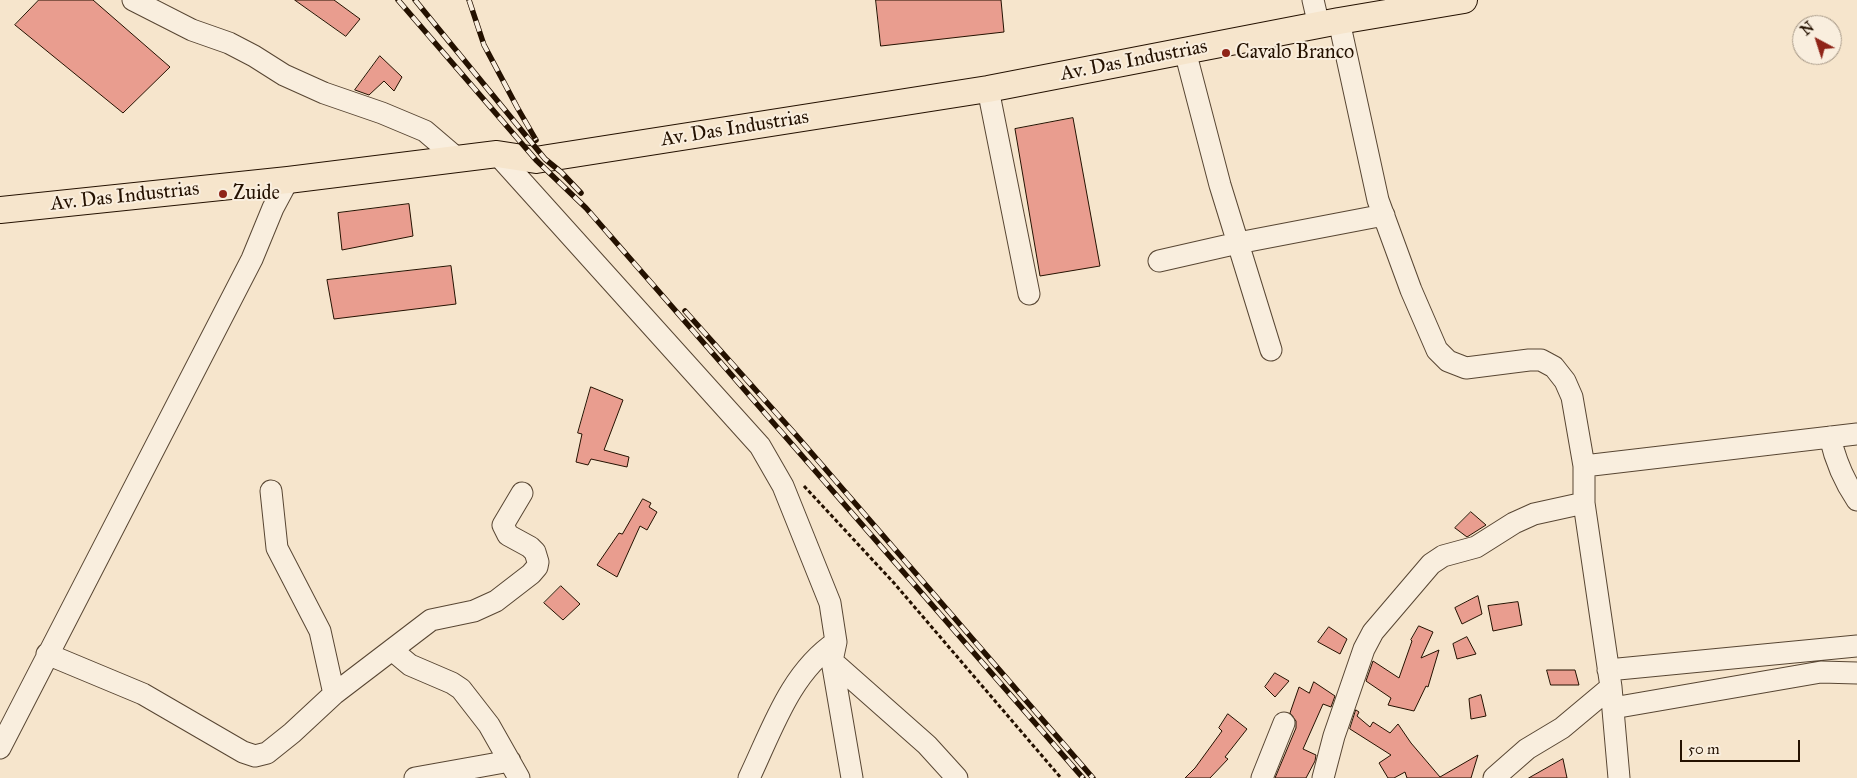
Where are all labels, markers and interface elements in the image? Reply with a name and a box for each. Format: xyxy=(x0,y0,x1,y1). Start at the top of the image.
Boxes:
north arrow xyxy=(1792,15,1842,65)
text: N xyxy=(1798,19,1818,39)
street label: Av. Das Industrias xyxy=(1059,35,1209,87)
place label: Cavalo Branco xyxy=(1236,41,1354,65)
marker: Cavalo Branco xyxy=(1220,47,1232,59)
street label: Av. Das Industrias xyxy=(659,105,811,153)
street label: Av. Das Industrias xyxy=(50,177,200,217)
place label: Zuide xyxy=(233,182,280,206)
marker: Zuide xyxy=(217,188,229,200)
scale bar xyxy=(1682,730,1802,762)
text: 50 m xyxy=(1688,740,1720,758)

